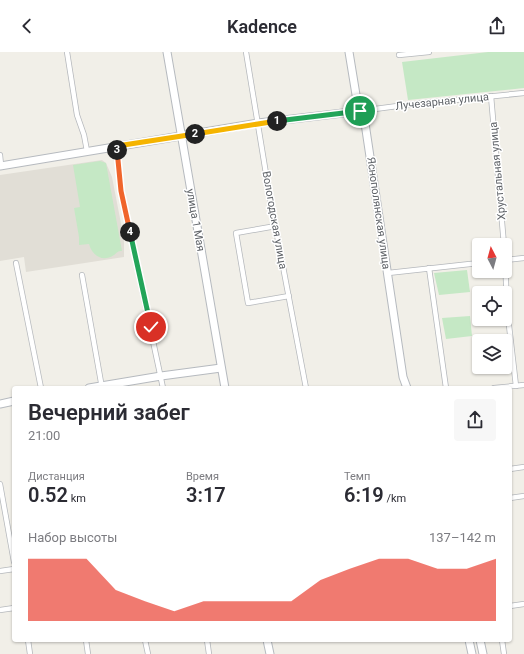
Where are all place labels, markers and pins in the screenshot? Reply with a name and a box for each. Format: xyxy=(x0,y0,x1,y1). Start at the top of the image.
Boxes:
pin xyxy=(343,94,377,128)
pin: 1 xyxy=(267,111,287,131)
pin: 2 xyxy=(185,124,205,144)
pin: 3 xyxy=(107,140,127,160)
pin: 4 xyxy=(120,222,140,242)
pin xyxy=(134,310,168,344)

